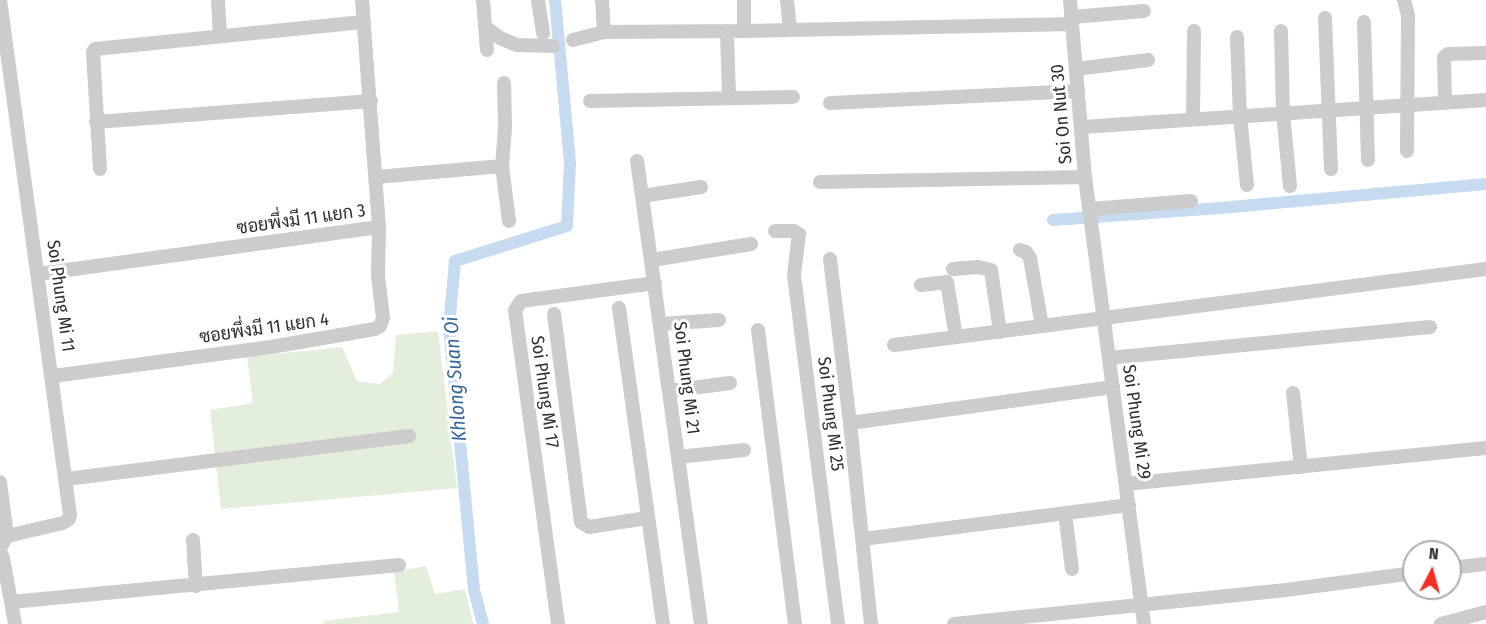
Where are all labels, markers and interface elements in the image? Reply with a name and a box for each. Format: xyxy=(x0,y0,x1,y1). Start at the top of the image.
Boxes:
street label: Soi On Nut 30 xyxy=(1047,63,1077,165)
street label: ซอยพึ่งมี 11 แยก 3 xyxy=(235,200,367,240)
street label: Soi Phung Mi 11 xyxy=(41,239,79,353)
street label: ซอยพึ่งมี 11 แยก 4 xyxy=(198,309,330,349)
water label: Khlong Suan Oi xyxy=(440,316,472,442)
street label: Soi Phung Mi 21 xyxy=(668,320,704,436)
street label: Soi Phung Mi 17 xyxy=(525,334,563,450)
street label: Soi Phung Mi 25 xyxy=(812,356,848,472)
street label: Soi Phung Mi 29 xyxy=(1117,363,1155,481)
north arrow xyxy=(1402,540,1462,600)
text: N xyxy=(1428,544,1439,564)

